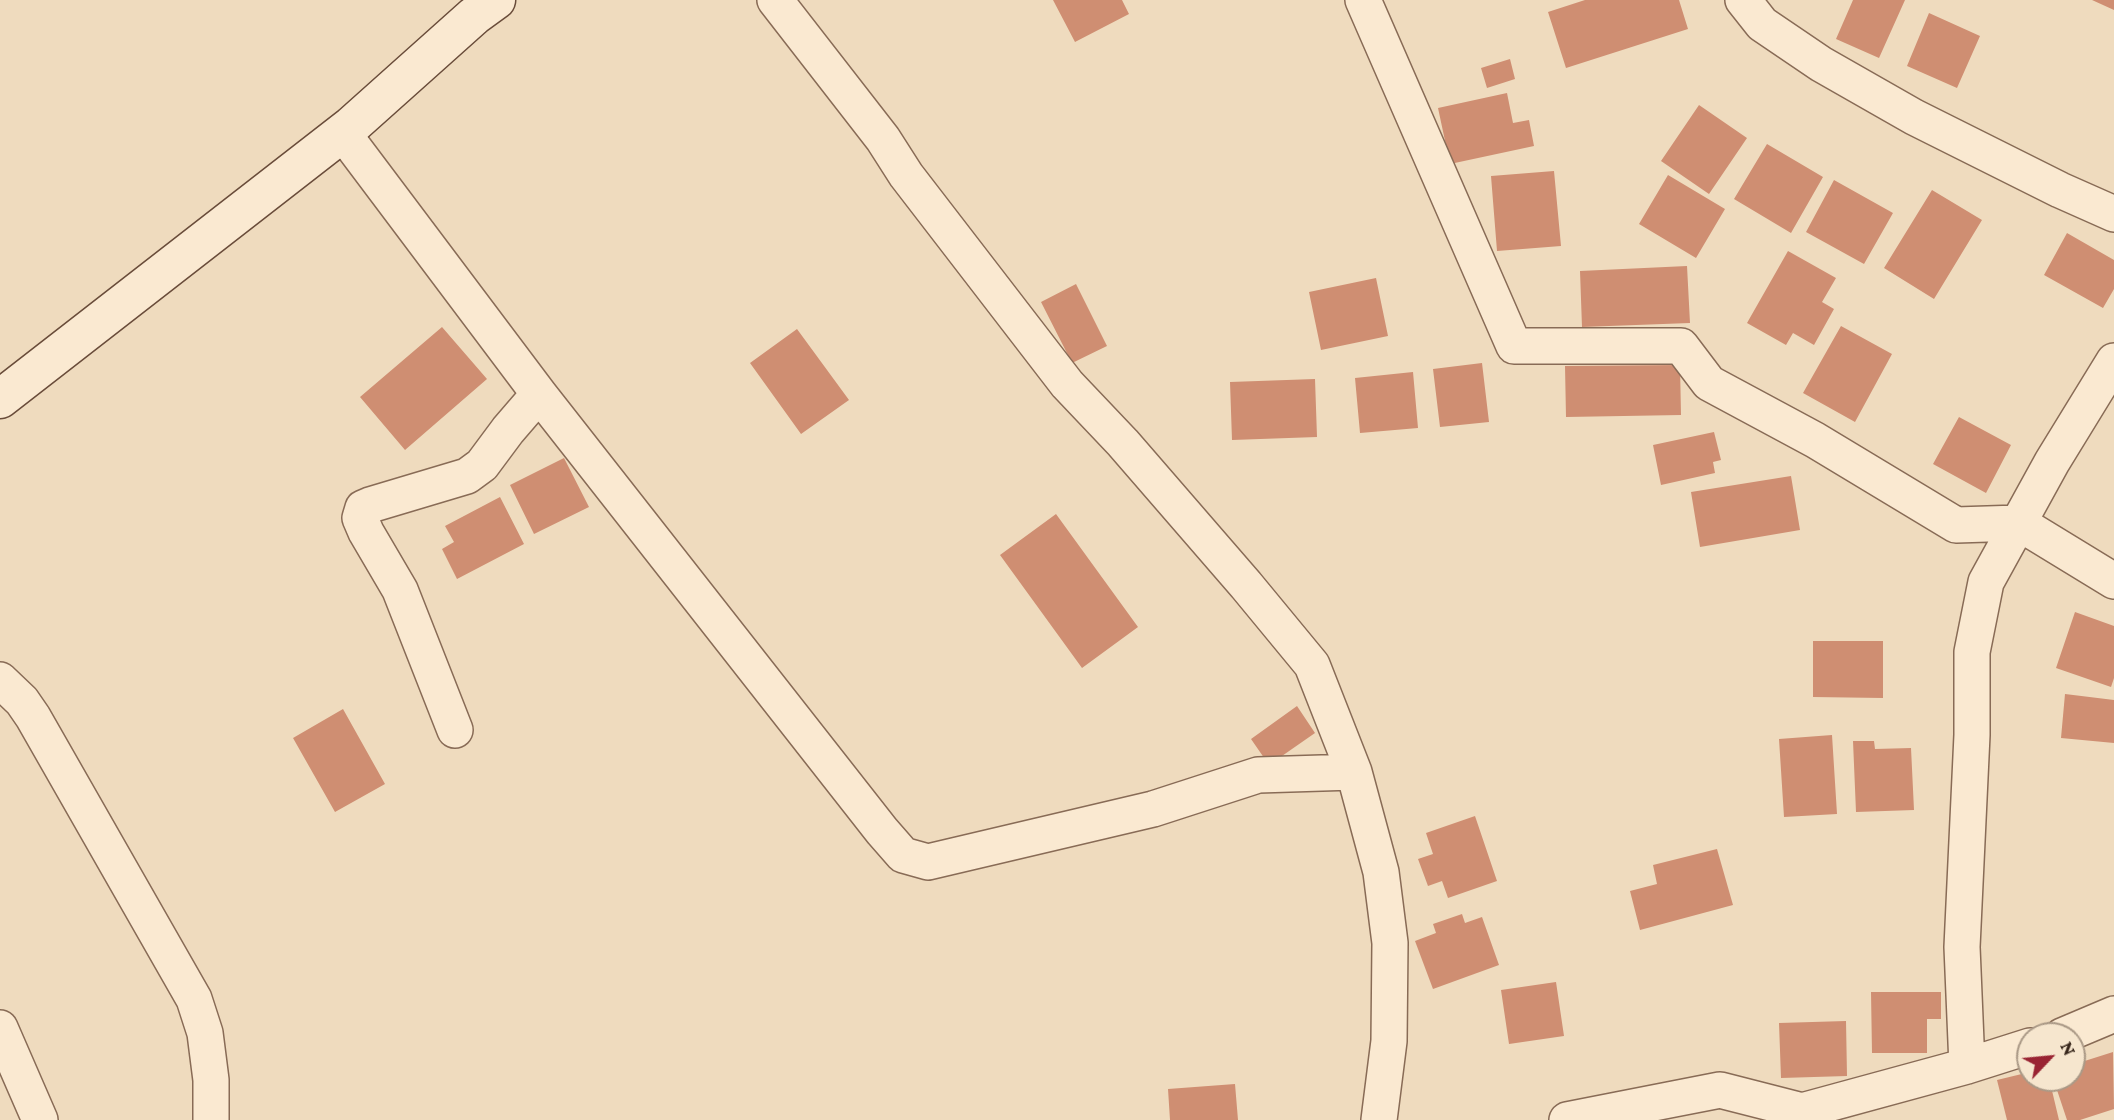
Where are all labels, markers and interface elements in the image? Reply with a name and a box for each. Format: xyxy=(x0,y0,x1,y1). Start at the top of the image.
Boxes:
north arrow xyxy=(2016,1022,2086,1092)
text: N xyxy=(2056,1038,2081,1059)

